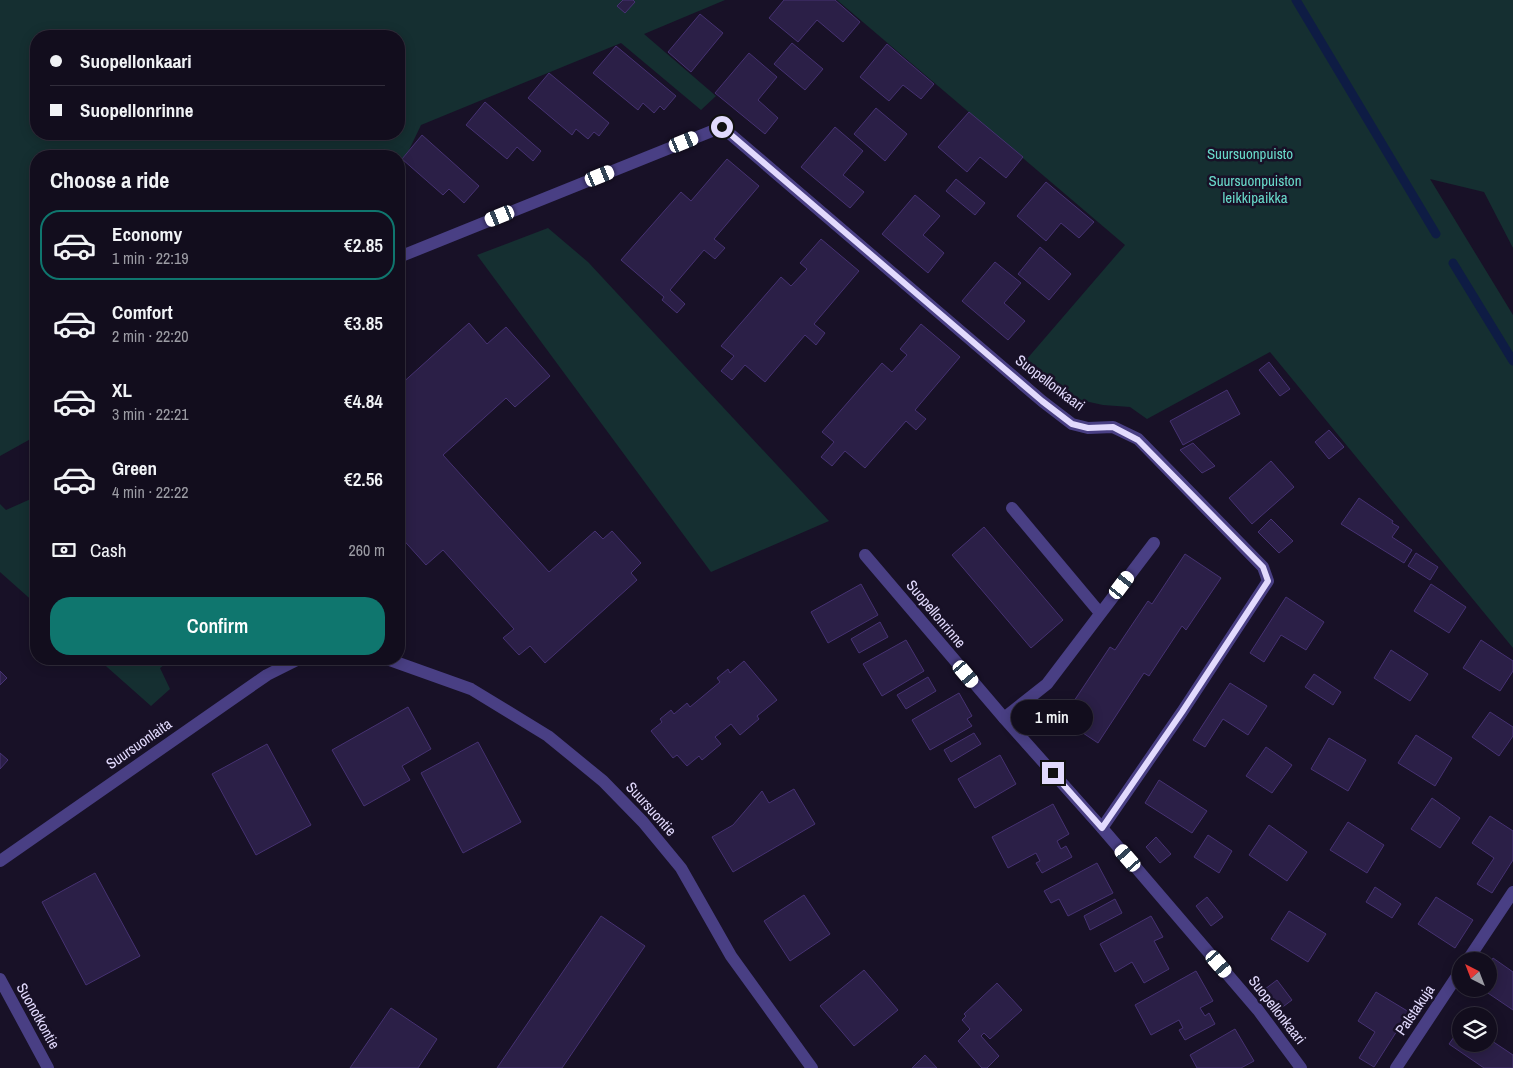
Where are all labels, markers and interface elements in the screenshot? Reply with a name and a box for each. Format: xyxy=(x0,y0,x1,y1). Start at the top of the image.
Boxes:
text: Suopellonkaari xyxy=(80,48,192,74)
text: Suopellonrinne xyxy=(80,97,193,123)
route start xyxy=(711,116,733,138)
car xyxy=(667,129,700,155)
park label: Suursuonpuisto xyxy=(1207,143,1293,164)
car xyxy=(583,163,616,189)
text: Choose a ride xyxy=(50,165,169,195)
park label: Suursuonpuiston leikkipaikka xyxy=(1208,170,1302,208)
car xyxy=(483,203,516,229)
text: Economy xyxy=(112,221,182,247)
icon: car xyxy=(52,223,97,268)
text: €2.85 xyxy=(344,232,383,258)
text: 1 min · 22:19 xyxy=(112,247,189,269)
text: Comfort xyxy=(112,299,173,325)
icon: car xyxy=(52,301,97,346)
text: €3.85 xyxy=(344,310,383,336)
text: 2 min · 22:20 xyxy=(112,325,189,347)
street label: Suopellonkaari xyxy=(1011,350,1089,416)
text: XL xyxy=(112,377,132,403)
icon: car xyxy=(52,379,97,424)
text: €4.84 xyxy=(344,388,383,414)
text: 3 min · 22:21 xyxy=(112,403,189,425)
text: Green xyxy=(112,455,157,481)
icon: car xyxy=(52,457,97,502)
text: €2.56 xyxy=(344,466,383,492)
text: 4 min · 22:22 xyxy=(112,481,189,503)
icon: cash xyxy=(50,536,78,564)
text: Cash xyxy=(90,537,126,563)
text: 260 m xyxy=(349,539,385,561)
car xyxy=(1106,569,1137,601)
street label: Suopellonrinne xyxy=(902,575,971,652)
button: Confirm xyxy=(50,597,385,655)
car xyxy=(950,658,981,690)
callout: 1 min xyxy=(1012,700,1094,736)
text: 1 min xyxy=(1035,706,1069,728)
street label: Suursuonlaita xyxy=(102,713,176,774)
route end xyxy=(1042,762,1064,784)
street label: Suursuontie xyxy=(621,777,681,840)
car xyxy=(1112,842,1143,874)
car xyxy=(1203,948,1234,980)
north arrow xyxy=(1452,952,1498,998)
map controls xyxy=(1452,952,1497,1052)
street label: Suopellonkaari xyxy=(1244,971,1311,1048)
street label: Suonotkontie xyxy=(12,979,65,1053)
street label: Palstakuja xyxy=(1390,980,1439,1039)
button: layers xyxy=(1452,1007,1497,1052)

